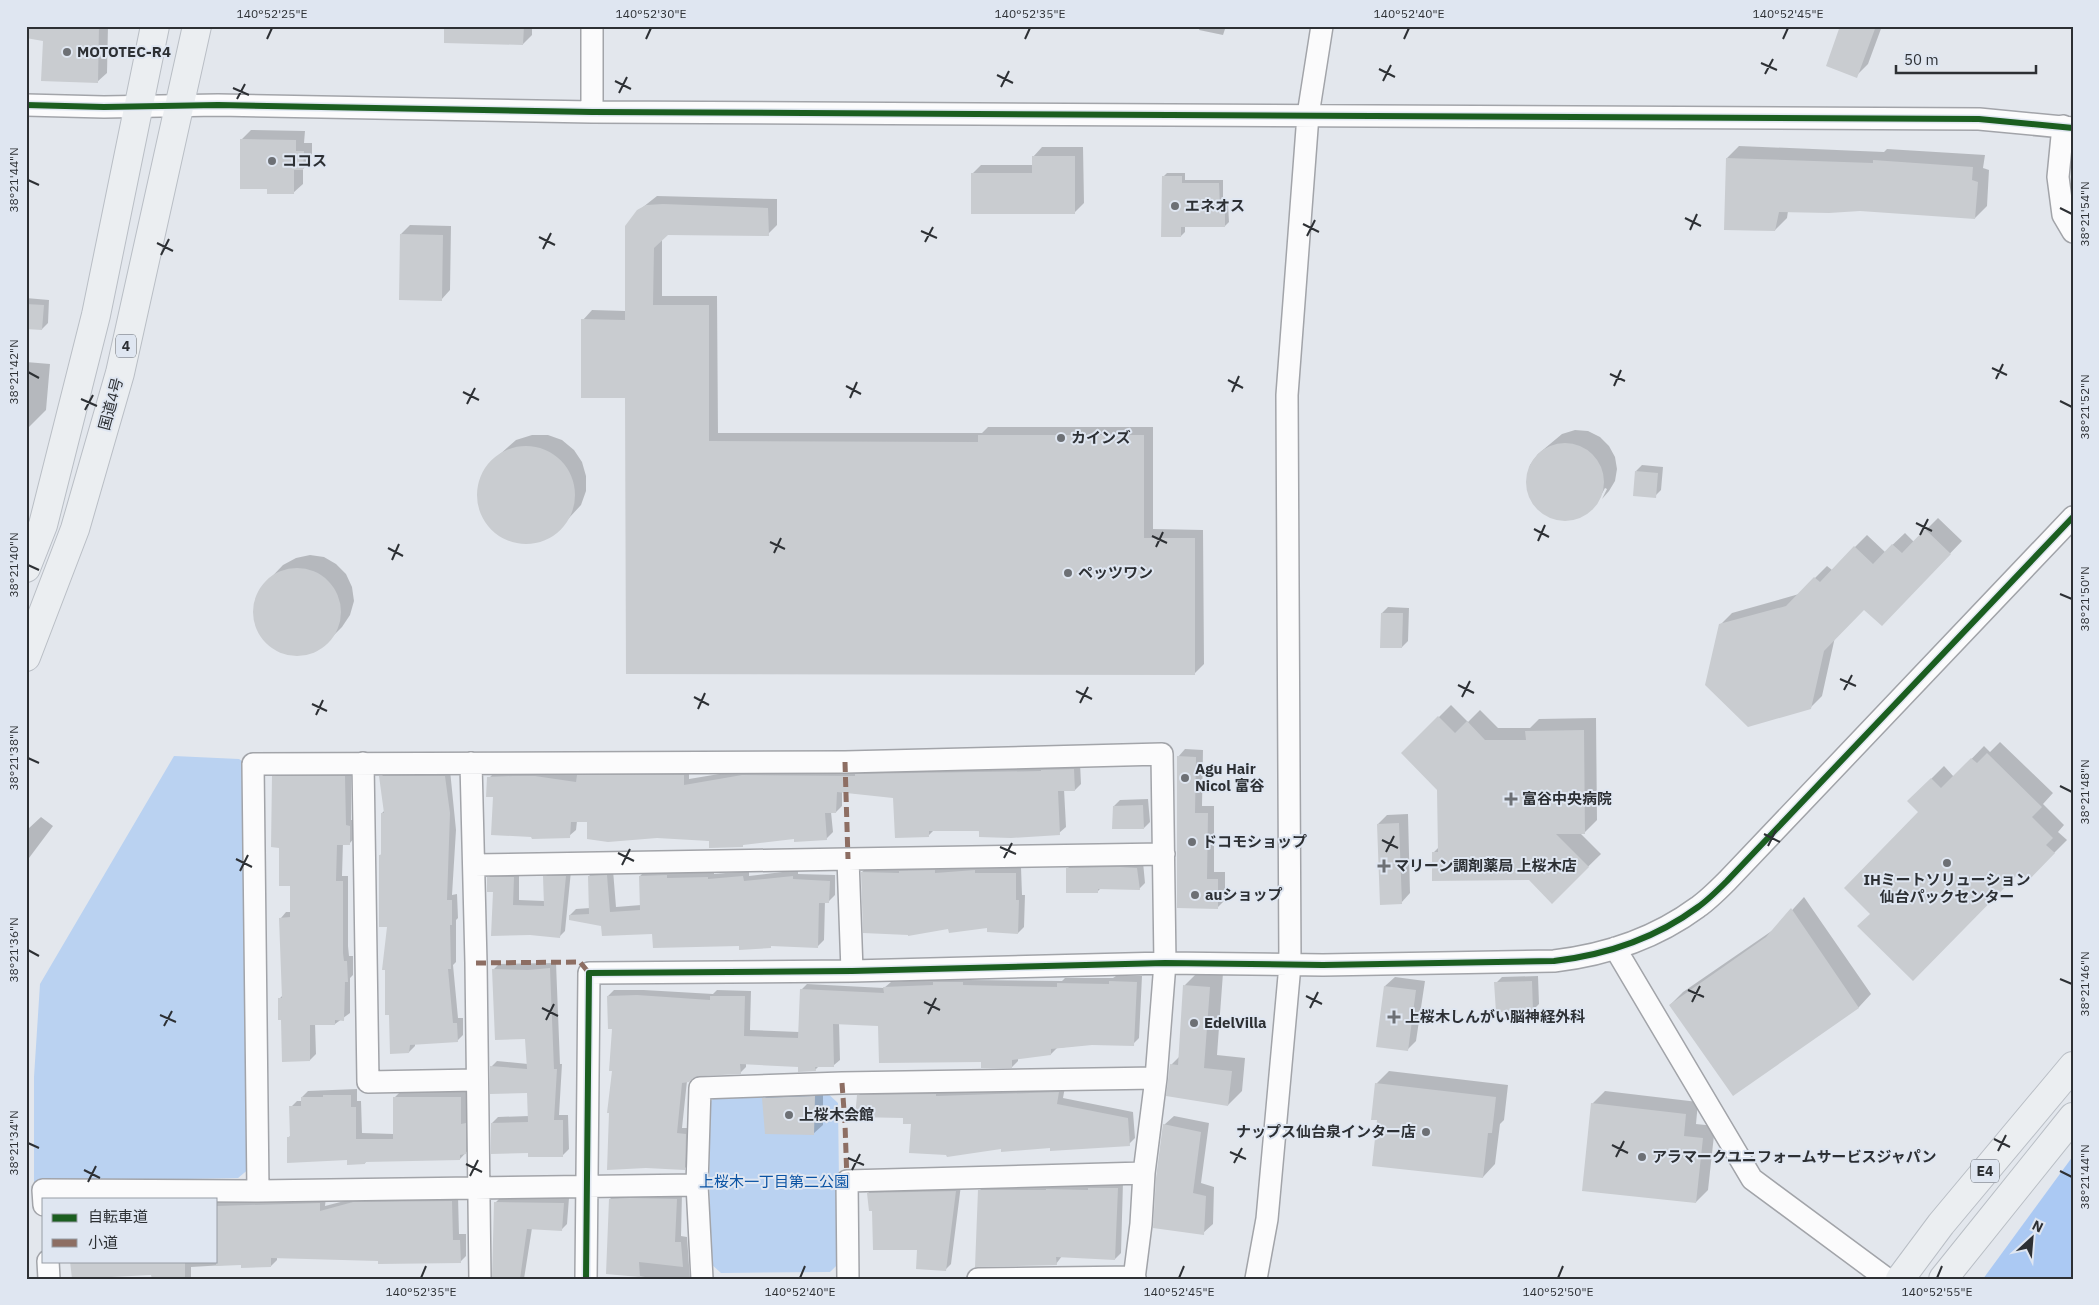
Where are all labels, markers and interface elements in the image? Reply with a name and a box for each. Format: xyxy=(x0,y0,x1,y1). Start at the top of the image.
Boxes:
text: 140°52'25"E xyxy=(237,6,307,21)
text: 140°52'30"E xyxy=(616,6,686,21)
text: 140°52'35"E xyxy=(995,6,1065,21)
text: 140°52'40"E xyxy=(1374,6,1444,21)
text: 140°52'45"E xyxy=(1753,6,1823,21)
place label: MOTOTEC-R4 xyxy=(77,42,171,61)
scale bar xyxy=(1896,42,2036,74)
marker: MOTOTEC-R4 xyxy=(61,46,73,58)
text: 50 m xyxy=(1904,50,1939,69)
text: 38°21'44"N xyxy=(6,147,21,213)
place label: ココス xyxy=(282,151,327,170)
marker: ココス xyxy=(266,155,278,167)
text: 38°21'54"N xyxy=(2077,181,2092,247)
place label: エネオス xyxy=(1185,196,1245,215)
marker: エネオス xyxy=(1169,200,1181,212)
road number: 4 xyxy=(116,334,136,358)
text: 38°21'42"N xyxy=(6,339,21,405)
text: 38°21'52"N xyxy=(2077,374,2092,440)
street label: 国道4号 xyxy=(94,375,127,432)
place label: カインズ xyxy=(1071,428,1131,447)
marker: カインズ xyxy=(1055,432,1067,444)
text: 38°21'40"N xyxy=(6,532,21,598)
place label: ペッツワン xyxy=(1078,563,1153,582)
text: 38°21'50"N xyxy=(2077,566,2092,632)
marker: ペッツワン xyxy=(1062,567,1074,579)
text: 38°21'38"N xyxy=(6,725,21,791)
place label: Agu Hair Nicol 富谷 xyxy=(1195,759,1264,795)
text: 38°21'48"N xyxy=(2077,759,2092,825)
marker: Agu Hair Nicol 富谷 xyxy=(1179,772,1191,784)
place label: 富谷中央病院 xyxy=(1522,789,1612,808)
marker: 富谷中央病院 xyxy=(1504,792,1518,806)
place label: ドコモショップ xyxy=(1202,832,1307,851)
marker: ドコモショップ xyxy=(1186,836,1198,848)
place label: マリーン調剤薬局 上桜木店 xyxy=(1394,856,1577,875)
marker: IHミートソリューション 仙台パックセンター xyxy=(1941,857,1953,869)
marker: マリーン調剤薬局 上桜木店 xyxy=(1378,860,1390,872)
place label: IHミートソリューション 仙台パックセンター xyxy=(1863,870,2031,906)
place label: auショップ xyxy=(1205,885,1282,904)
marker: auショップ xyxy=(1189,889,1201,901)
text: 38°21'36"N xyxy=(6,917,21,983)
text: 38°21'46"N xyxy=(2077,951,2092,1017)
place label: 上桜木しんがい脳神経外科 xyxy=(1405,1007,1585,1026)
marker: 上桜木しんがい脳神経外科 xyxy=(1387,1010,1401,1024)
place label: EdelVilla xyxy=(1204,1013,1267,1032)
marker: EdelVilla xyxy=(1188,1017,1200,1029)
place label: 上桜木会館 xyxy=(799,1105,874,1124)
marker: 上桜木会館 xyxy=(783,1109,795,1121)
text: 38°21'34"N xyxy=(6,1110,21,1176)
place label: ナップス仙台泉インター店 xyxy=(1236,1122,1416,1141)
marker: ナップス仙台泉インター店 xyxy=(1420,1126,1432,1138)
text: 38°21'44"N xyxy=(2077,1144,2092,1210)
place label: アラマークユニフォームサービスジャパン xyxy=(1652,1147,1937,1166)
marker: アラマークユニフォームサービスジャパン xyxy=(1636,1151,1648,1163)
road number: E4 xyxy=(1971,1160,1999,1182)
park label: 上桜木一丁目第二公園 xyxy=(699,1172,849,1191)
legend xyxy=(42,1198,218,1262)
text: 自転車道 xyxy=(88,1207,148,1226)
north arrow xyxy=(2006,1212,2056,1262)
text: N xyxy=(2029,1216,2046,1237)
text: 小道 xyxy=(88,1233,118,1252)
text: 140°52'35"E xyxy=(386,1284,456,1299)
text: 140°52'40"E xyxy=(765,1284,835,1299)
text: 140°52'45"E xyxy=(1144,1284,1214,1299)
text: 140°52'50"E xyxy=(1523,1284,1593,1299)
text: 140°52'55"E xyxy=(1902,1284,1972,1299)

